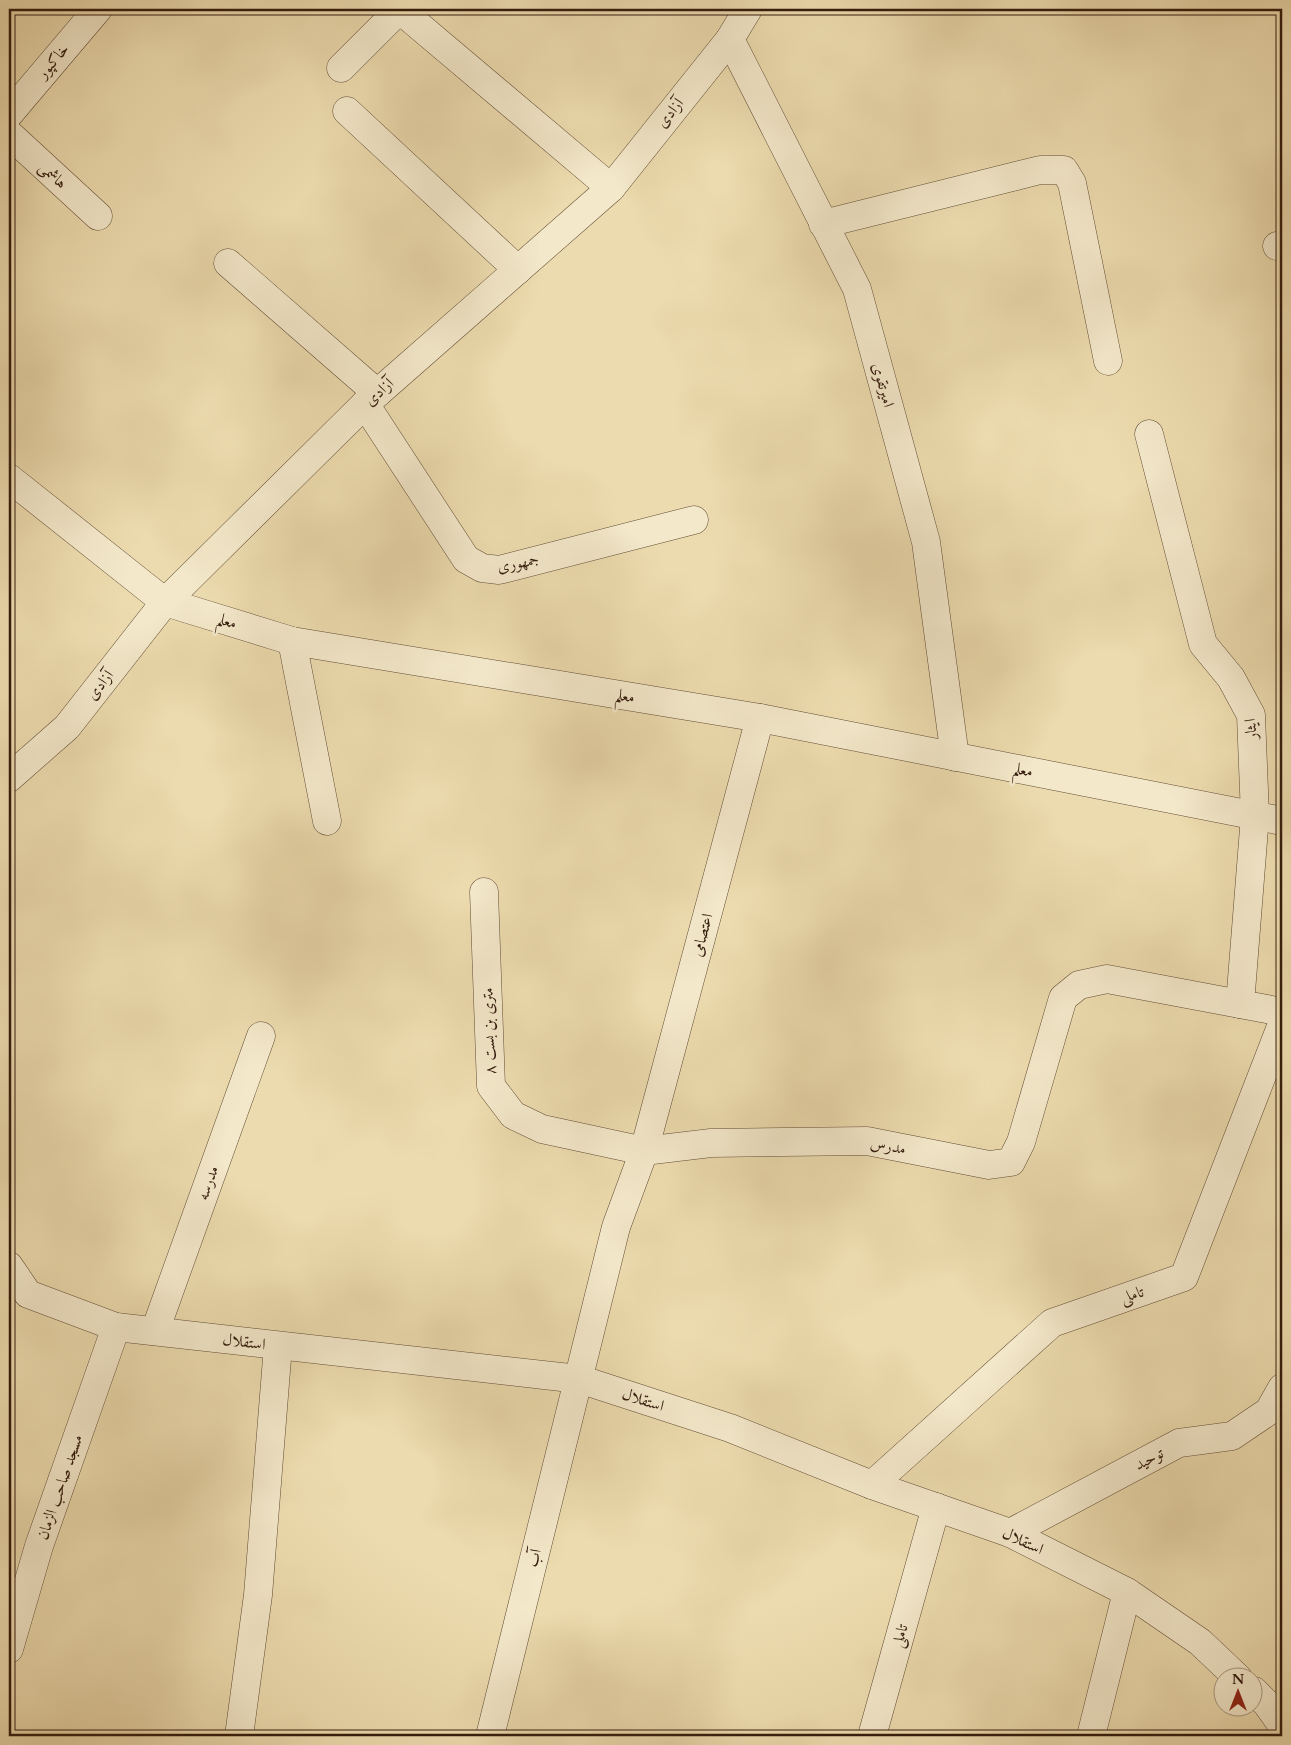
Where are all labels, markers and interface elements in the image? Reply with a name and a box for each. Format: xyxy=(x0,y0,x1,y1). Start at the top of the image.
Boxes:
street label: خاکپور xyxy=(31,39,74,85)
street label: آزادی xyxy=(651,92,690,133)
street label: هاشمی xyxy=(34,156,72,194)
street label: امیرتقوی xyxy=(867,360,899,410)
street label: آزادی xyxy=(359,372,400,411)
street label: جمهوری xyxy=(495,548,541,578)
street label: معلم xyxy=(213,608,240,639)
street label: آزادی xyxy=(81,664,120,705)
street label: معلم xyxy=(613,684,637,713)
street label: ایثار xyxy=(1239,718,1263,742)
street label: معلم xyxy=(1010,757,1035,788)
street label: اعتصامی xyxy=(686,911,718,959)
street label: ۸ متری بن بست xyxy=(476,987,502,1075)
street label: مدرس xyxy=(868,1132,908,1160)
street label: مدرسه xyxy=(192,1163,224,1203)
street label: تاملی xyxy=(1117,1280,1148,1309)
street label: استقلال xyxy=(221,1328,267,1356)
street label: استقلال xyxy=(619,1383,667,1417)
street label: مسجد صاحب الزمان xyxy=(32,1431,88,1543)
street label: توحید xyxy=(1130,1442,1168,1476)
street label: استقلال xyxy=(999,1522,1047,1560)
street label: آب xyxy=(521,1545,547,1570)
street label: تاملی xyxy=(886,1621,914,1650)
north arrow xyxy=(1214,1668,1264,1718)
text: N xyxy=(1232,1670,1244,1689)

